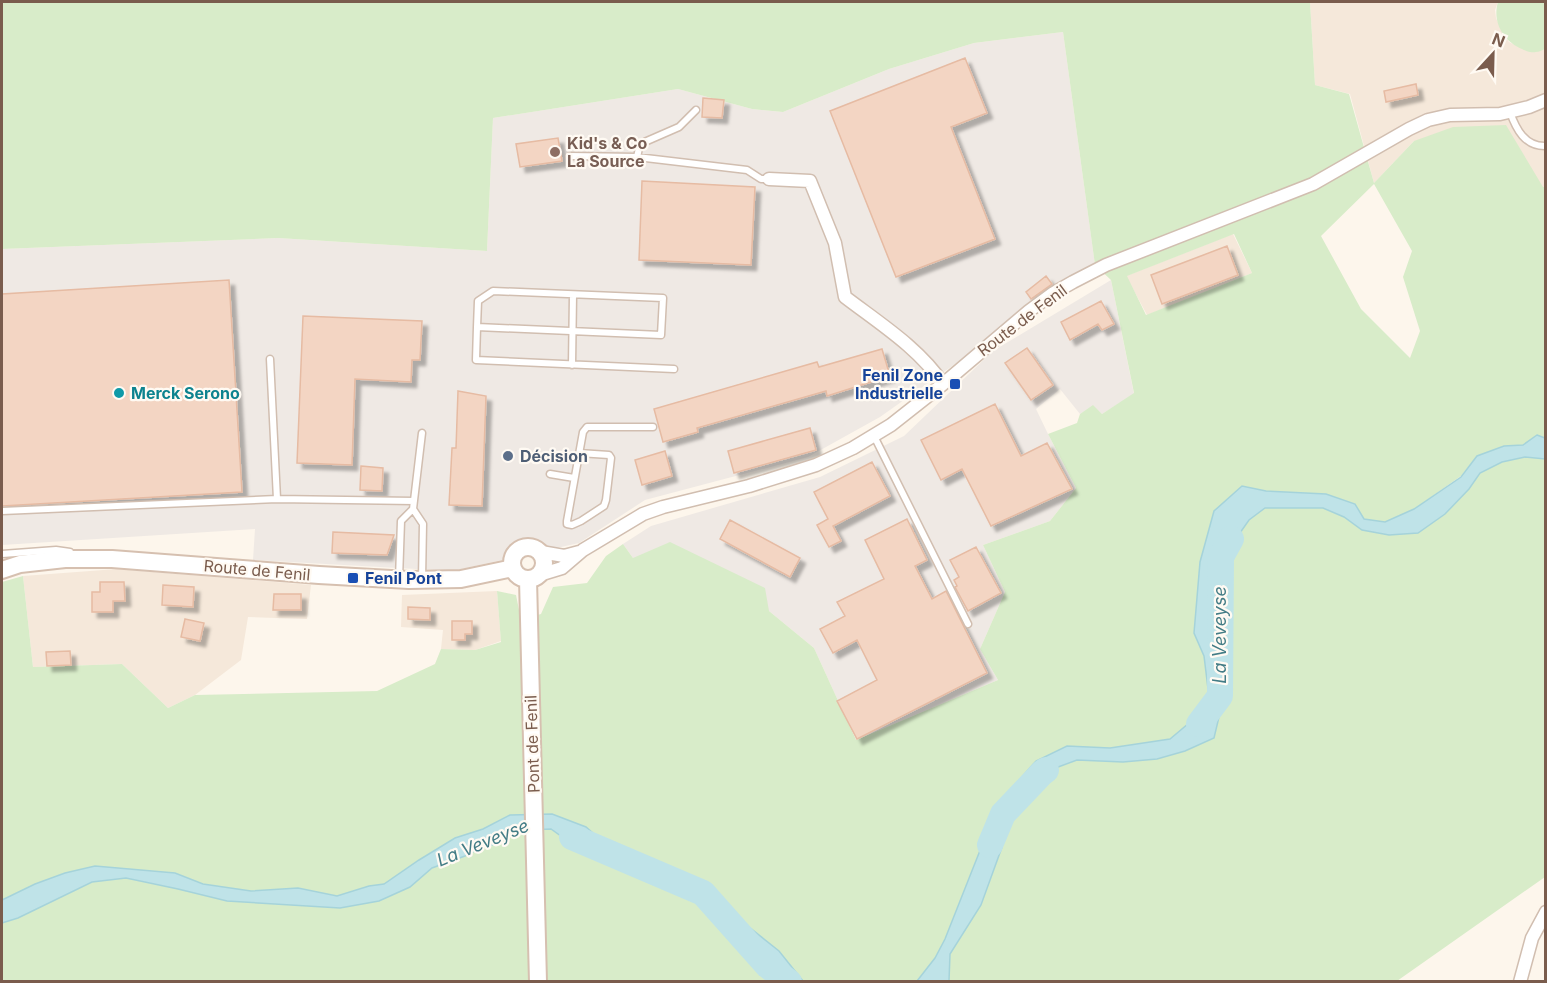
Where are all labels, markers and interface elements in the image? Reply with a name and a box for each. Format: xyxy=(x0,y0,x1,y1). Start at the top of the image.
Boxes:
north arrow xyxy=(1463,24,1523,84)
text: N xyxy=(1489,29,1508,52)
place label: Kid's & Co La Source xyxy=(567,133,647,171)
marker: Kid's & Co La Source xyxy=(548,145,562,159)
street label: Route de Fenil xyxy=(973,280,1071,360)
place label: Fenil Zone Industrielle xyxy=(855,365,943,403)
marker: Fenil Zone Industrielle xyxy=(948,377,962,391)
place label: Merck Serono xyxy=(131,383,240,403)
marker: Merck Serono xyxy=(112,386,126,400)
place label: Décision xyxy=(520,446,588,466)
marker: Décision xyxy=(501,449,515,463)
street label: Route de Fenil xyxy=(203,555,311,585)
place label: Fenil Pont xyxy=(365,568,442,588)
marker: Fenil Pont xyxy=(346,571,360,585)
water label: La Veveyse xyxy=(1209,586,1230,684)
street label: Pont de Fenil xyxy=(520,695,544,793)
water label: La Veveyse xyxy=(434,815,532,871)

